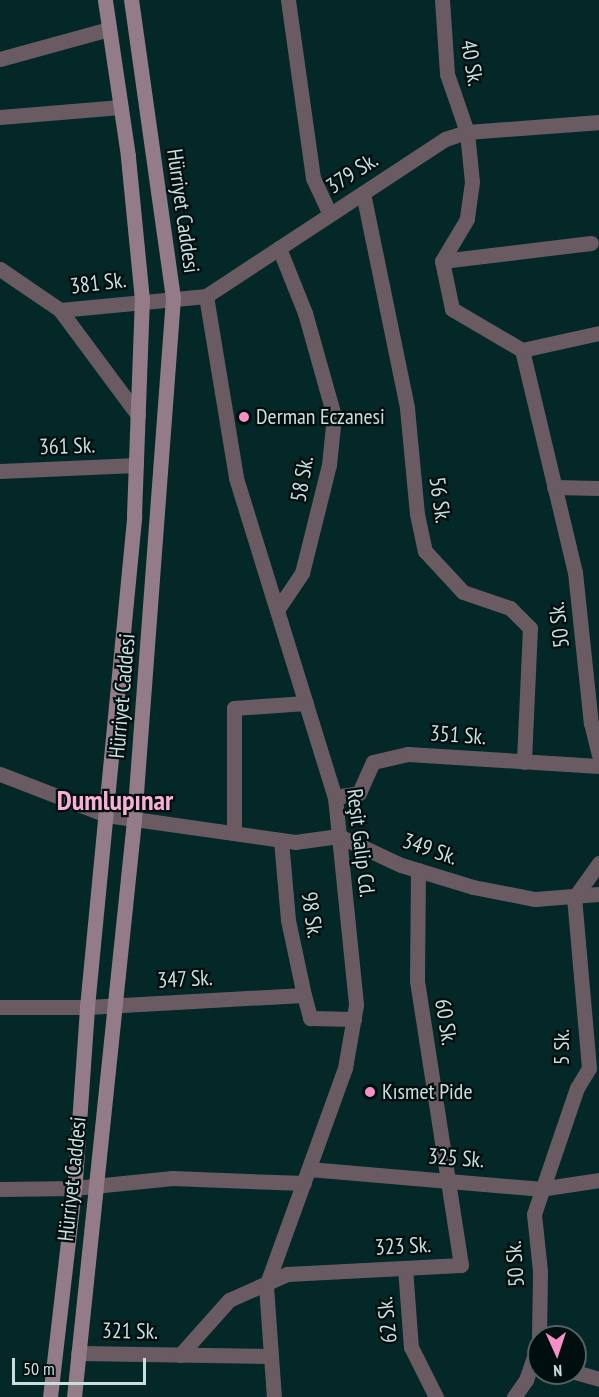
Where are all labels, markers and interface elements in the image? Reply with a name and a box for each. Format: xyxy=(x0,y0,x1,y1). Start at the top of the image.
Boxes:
street label: 40 Sk. xyxy=(455,38,489,88)
street label: Hürriyet Caddesi xyxy=(161,147,205,275)
street label: 379 Sk. xyxy=(321,147,383,199)
street label: 381 Sk. xyxy=(68,266,128,300)
place label: Derman Eczanesi xyxy=(256,404,385,430)
marker: Derman Eczanesi xyxy=(237,410,251,424)
street label: 361 Sk. xyxy=(38,432,96,460)
street label: 58 Sk. xyxy=(285,454,319,504)
street label: 56 Sk. xyxy=(424,475,456,525)
street label: 50 Sk. xyxy=(543,600,575,650)
street label: Hürriyet Caddesi xyxy=(103,632,141,760)
street label: 351 Sk. xyxy=(429,720,487,750)
district label: Dumlupınar xyxy=(57,783,173,817)
street label: Reşit Galip Cd. xyxy=(341,787,381,899)
street label: 349 Sk. xyxy=(399,827,461,871)
street label: 98 Sk. xyxy=(296,890,328,940)
street label: 347 Sk. xyxy=(156,964,214,994)
street label: 60 Sk. xyxy=(429,997,463,1047)
street label: 5 Sk. xyxy=(549,1029,575,1065)
place label: Kısmet Pide xyxy=(382,1079,472,1105)
marker: Kısmet Pide xyxy=(363,1085,377,1099)
street label: Hürriyet Caddesi xyxy=(52,1115,92,1243)
street label: 325 Sk. xyxy=(427,1143,485,1173)
street label: 323 Sk. xyxy=(374,1231,432,1261)
street label: 50 Sk. xyxy=(500,1240,530,1288)
street label: 62 Sk. xyxy=(371,1296,403,1344)
street label: 321 Sk. xyxy=(102,1317,158,1345)
north arrow xyxy=(527,1325,587,1385)
scale bar xyxy=(15,1346,148,1384)
text: 50 m xyxy=(23,1357,55,1380)
text: N xyxy=(553,1361,563,1381)

